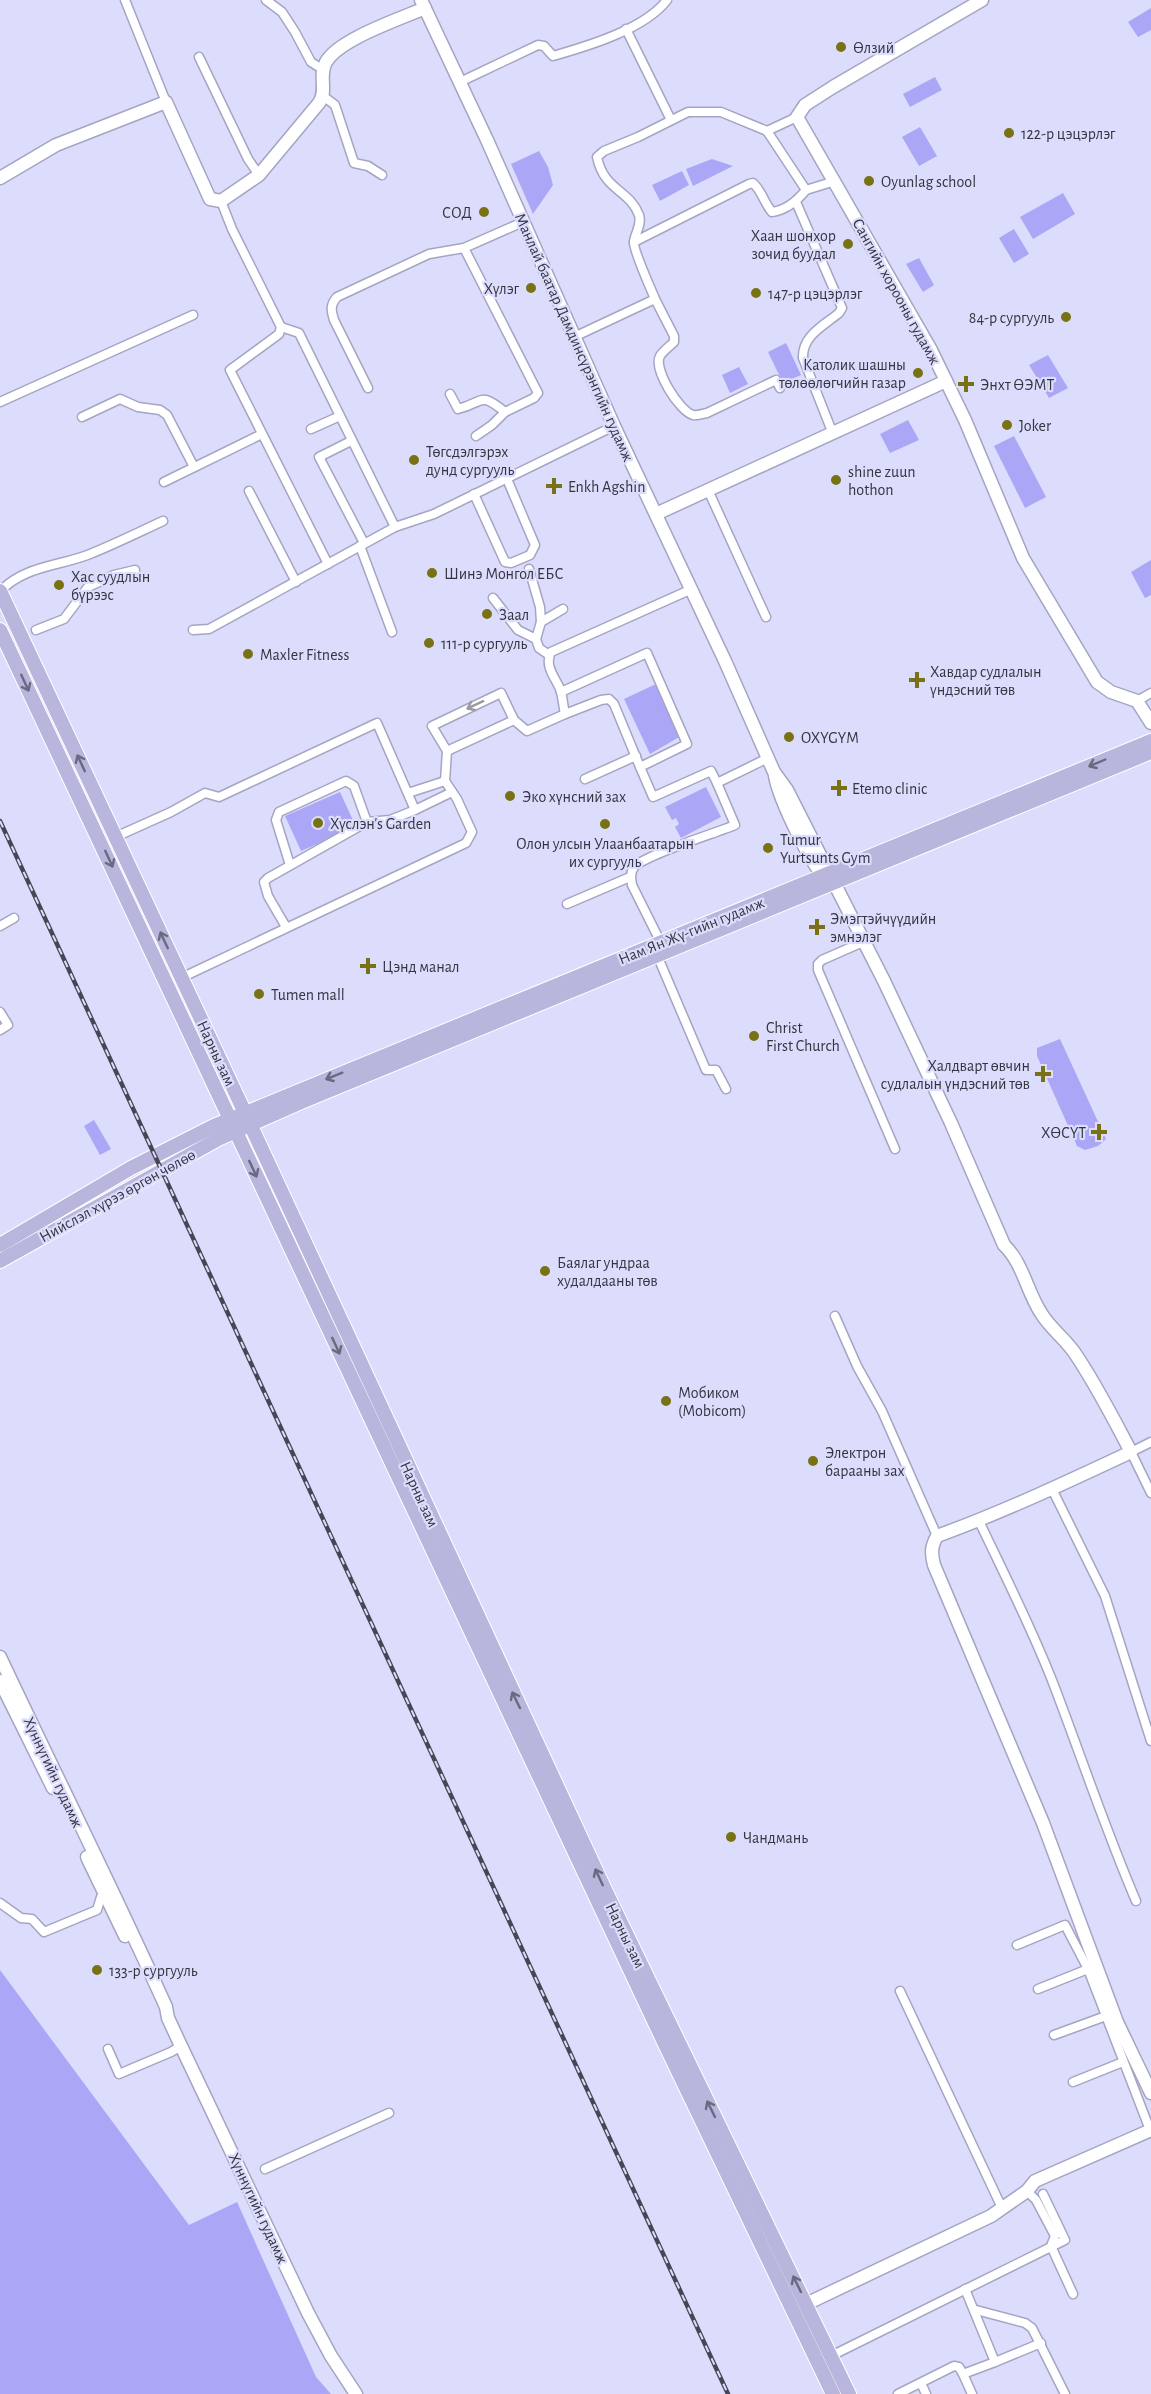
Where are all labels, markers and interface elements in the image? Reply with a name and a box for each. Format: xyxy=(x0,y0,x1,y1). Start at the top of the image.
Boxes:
marker: Өлзий xyxy=(834,40,848,54)
place label: Өлзий xyxy=(853,40,894,56)
marker: 122-р цэцэрлэг xyxy=(1002,126,1016,140)
place label: 122-р цэцэрлэг xyxy=(1021,126,1116,142)
marker: Oyunlag school xyxy=(862,174,876,188)
place label: Oyunlag school xyxy=(881,174,976,191)
place label: СОД xyxy=(442,205,472,221)
marker: СОД xyxy=(477,205,491,219)
street label: Манлай баатар Дамдинсүрэнгийн гудамж xyxy=(511,211,637,465)
street label: Сангийн хорооны гудамж xyxy=(848,216,943,368)
place label: Хаан шонхор зочид буудал xyxy=(751,228,836,263)
marker: Хаан шонхор зочид буудал xyxy=(841,237,855,251)
place label: Хүлэг xyxy=(484,281,519,297)
marker: Хүлэг xyxy=(524,281,538,295)
marker: 147-р цэцэрлэг xyxy=(749,286,763,300)
place label: 147-р цэцэрлэг xyxy=(768,286,863,302)
place label: 84-р сургууль xyxy=(969,310,1054,327)
marker: 84-р сургууль xyxy=(1059,310,1073,324)
place label: Католик шашны төлөөлөгчийн газар xyxy=(778,357,906,391)
marker: Католик шашны төлөөлөгчийн газар xyxy=(911,366,925,380)
marker: Энхт ӨЭМТ xyxy=(957,375,975,393)
place label: Энхт ӨЭМТ xyxy=(980,377,1055,393)
marker: Joker xyxy=(1000,418,1014,432)
place label: Joker xyxy=(1019,418,1052,434)
place label: Төгсдэлгэрэх дунд сургууль xyxy=(426,444,514,479)
marker: Төгсдэлгэрэх дунд сургууль xyxy=(407,453,421,467)
place label: shine zuun hothon xyxy=(848,464,915,498)
marker: shine zuun hothon xyxy=(829,473,843,487)
marker: Enkh Agshin xyxy=(545,477,563,495)
place label: Enkh Agshin xyxy=(568,479,645,495)
marker: Шинэ Монгол ЕБС xyxy=(425,566,439,580)
place label: Шинэ Монгол ЕБС xyxy=(444,566,563,582)
place label: Хас суудлын бүрээс xyxy=(71,569,150,603)
marker: Хас суудлын бүрээс xyxy=(52,578,66,592)
marker: Заал xyxy=(480,607,494,621)
place label: Заал xyxy=(499,607,529,623)
marker: 111-р сургууль xyxy=(422,636,436,650)
place label: 111-р сургууль xyxy=(441,636,528,653)
marker: Maxler Fitness xyxy=(241,647,255,661)
place label: Maxler Fitness xyxy=(260,647,349,663)
place label: Хавдар судлалын үндэсний төв xyxy=(930,664,1042,698)
marker: Хавдар судлалын үндэсний төв xyxy=(908,671,926,689)
one-way arrow xyxy=(20,674,32,692)
one-way arrow xyxy=(467,700,485,712)
marker: OXYGYM xyxy=(782,730,796,744)
place label: OXYGYM xyxy=(801,730,859,746)
one-way arrow xyxy=(74,755,86,773)
one-way arrow xyxy=(1088,758,1107,769)
marker: Etemo clinic xyxy=(830,779,848,797)
place label: Etemo clinic xyxy=(852,781,927,797)
marker: Эко хүнсний зах xyxy=(503,789,517,803)
place label: Эко хүнсний зах xyxy=(522,789,626,805)
marker: Хүслэн's Garden xyxy=(311,816,325,830)
place label: Хүслэн's Garden xyxy=(330,816,431,832)
marker: Олон улсын Улаанбаатарын их сургууль xyxy=(598,817,612,831)
place label: Tumur Yurtsunts Gym xyxy=(780,832,870,867)
place label: Олон улсын Улаанбаатарын их сургууль xyxy=(516,836,694,871)
marker: Tumur Yurtsunts Gym xyxy=(761,841,775,855)
one-way arrow xyxy=(103,850,115,868)
street label: Нам Ян Жү-гийн гудамж xyxy=(616,894,768,968)
place label: Эмэгтэйчүүдийн эмнэлэг xyxy=(830,911,936,945)
marker: Эмэгтэйчүүдийн эмнэлэг xyxy=(808,918,826,936)
one-way arrow xyxy=(157,931,169,949)
marker: Цэнд манал xyxy=(359,957,377,975)
place label: Цэнд манал xyxy=(382,959,460,975)
marker: Tumen mall xyxy=(252,987,266,1001)
place label: Tumen mall xyxy=(271,987,345,1003)
street label: Нарны зам xyxy=(194,1018,238,1089)
place label: Christ First Church xyxy=(766,1020,840,1054)
marker: Christ First Church xyxy=(747,1029,761,1043)
place label: Халдварт өвчин судлалын үндэсний төв xyxy=(881,1058,1030,1093)
marker: Халдварт өвчин судлалын үндэсний төв xyxy=(1034,1065,1052,1083)
one-way arrow xyxy=(325,1072,344,1083)
marker: ХӨСҮТ xyxy=(1090,1123,1108,1141)
place label: ХӨСҮТ xyxy=(1041,1125,1086,1141)
street label: Нийслэл хүрээ өргөн чөлөө xyxy=(37,1146,198,1245)
one-way arrow xyxy=(248,1160,260,1178)
place label: Баялаг ундраа худалдааны төв xyxy=(557,1255,658,1290)
marker: Баялаг ундраа худалдааны төв xyxy=(538,1264,552,1278)
one-way arrow xyxy=(331,1336,343,1354)
place label: Мобиком (Mobicom) xyxy=(678,1385,746,1419)
marker: Мобиком (Mobicom) xyxy=(659,1394,673,1408)
place label: Электрон барааны зах xyxy=(825,1445,905,1479)
marker: Электрон барааны зах xyxy=(806,1454,820,1468)
street label: Нарны зам xyxy=(397,1459,441,1530)
one-way arrow xyxy=(509,1692,521,1710)
street label: Хүннүгийн гудамж xyxy=(20,1715,86,1831)
marker: Чандмань xyxy=(724,1830,738,1844)
place label: Чандмань xyxy=(743,1830,808,1846)
one-way arrow xyxy=(592,1868,604,1886)
street label: Нарны зам xyxy=(602,1900,648,1971)
marker: 133-р сургууль xyxy=(90,1963,104,1977)
place label: 133-р сургууль xyxy=(109,1963,198,1980)
one-way arrow xyxy=(704,2101,716,2119)
street label: Хүннүгийн гудамж xyxy=(225,2151,291,2267)
one-way arrow xyxy=(790,2276,802,2294)

